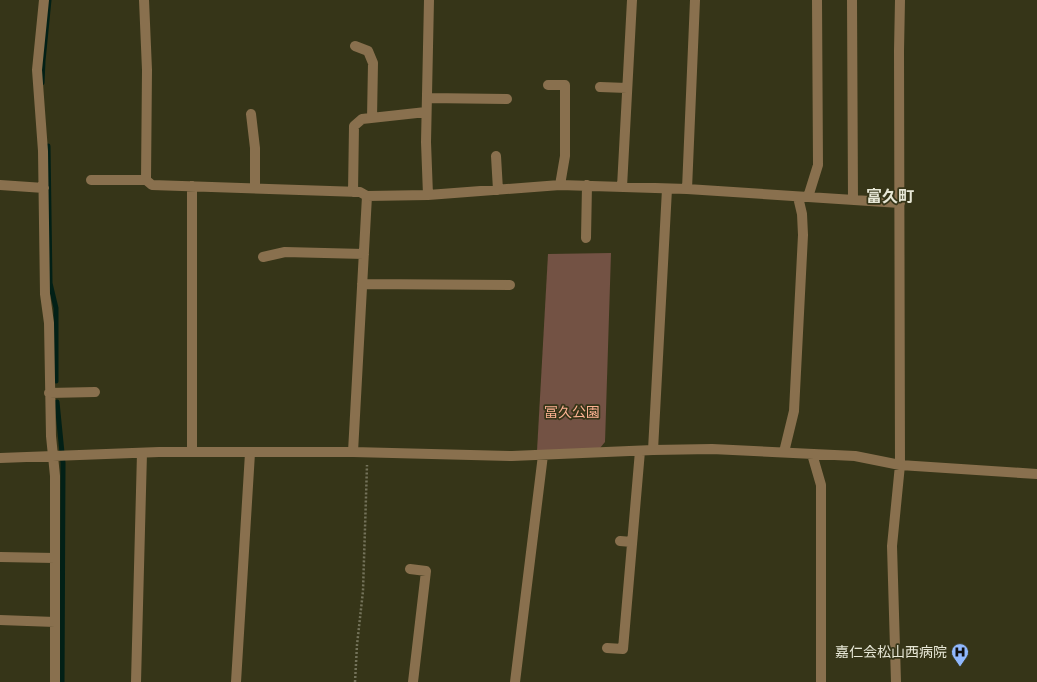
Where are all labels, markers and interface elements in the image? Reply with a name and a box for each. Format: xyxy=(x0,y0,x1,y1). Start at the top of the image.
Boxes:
district label: 富久町 xyxy=(866,185,914,208)
park label: 冨久公園 xyxy=(544,402,600,422)
place label: 嘉仁会松山西病院 xyxy=(835,642,947,662)
hospital icon: 嘉仁会松山西病院 xyxy=(950,642,970,667)

